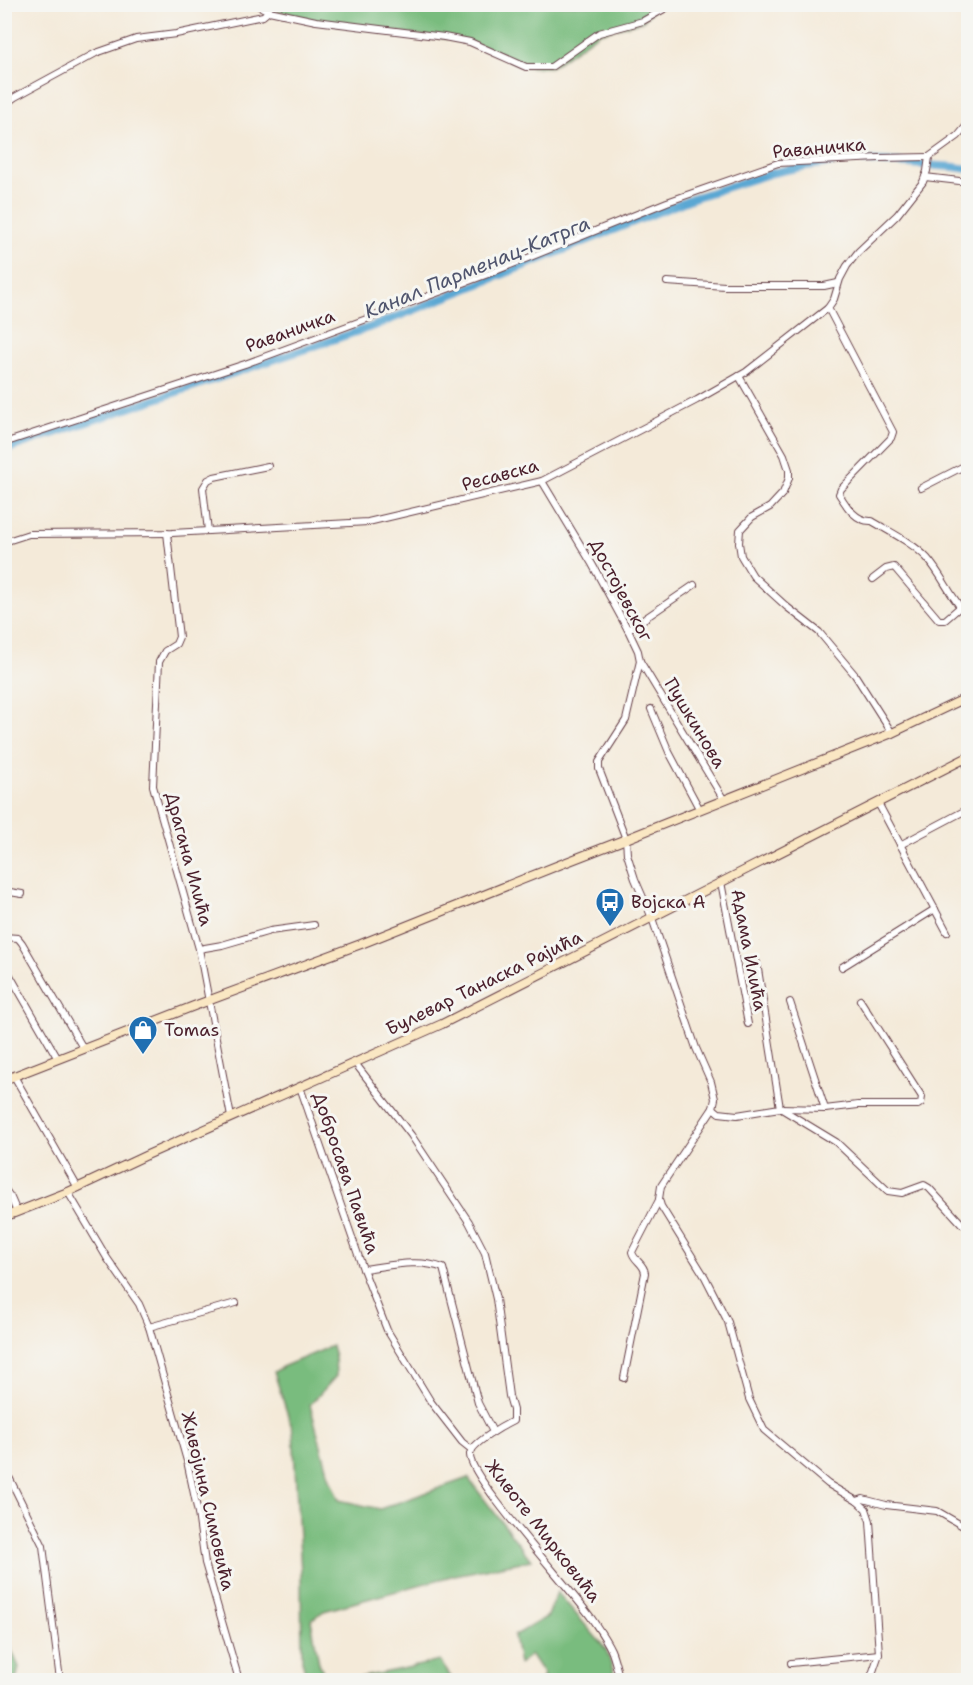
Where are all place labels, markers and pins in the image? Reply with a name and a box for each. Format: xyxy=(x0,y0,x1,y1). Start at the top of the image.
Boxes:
bus stop icon: Војска А xyxy=(594,886,626,928)
place label: Војска А xyxy=(631,890,705,914)
shop icon: Tomas xyxy=(127,1014,159,1056)
place label: Tomas xyxy=(164,1018,219,1042)

